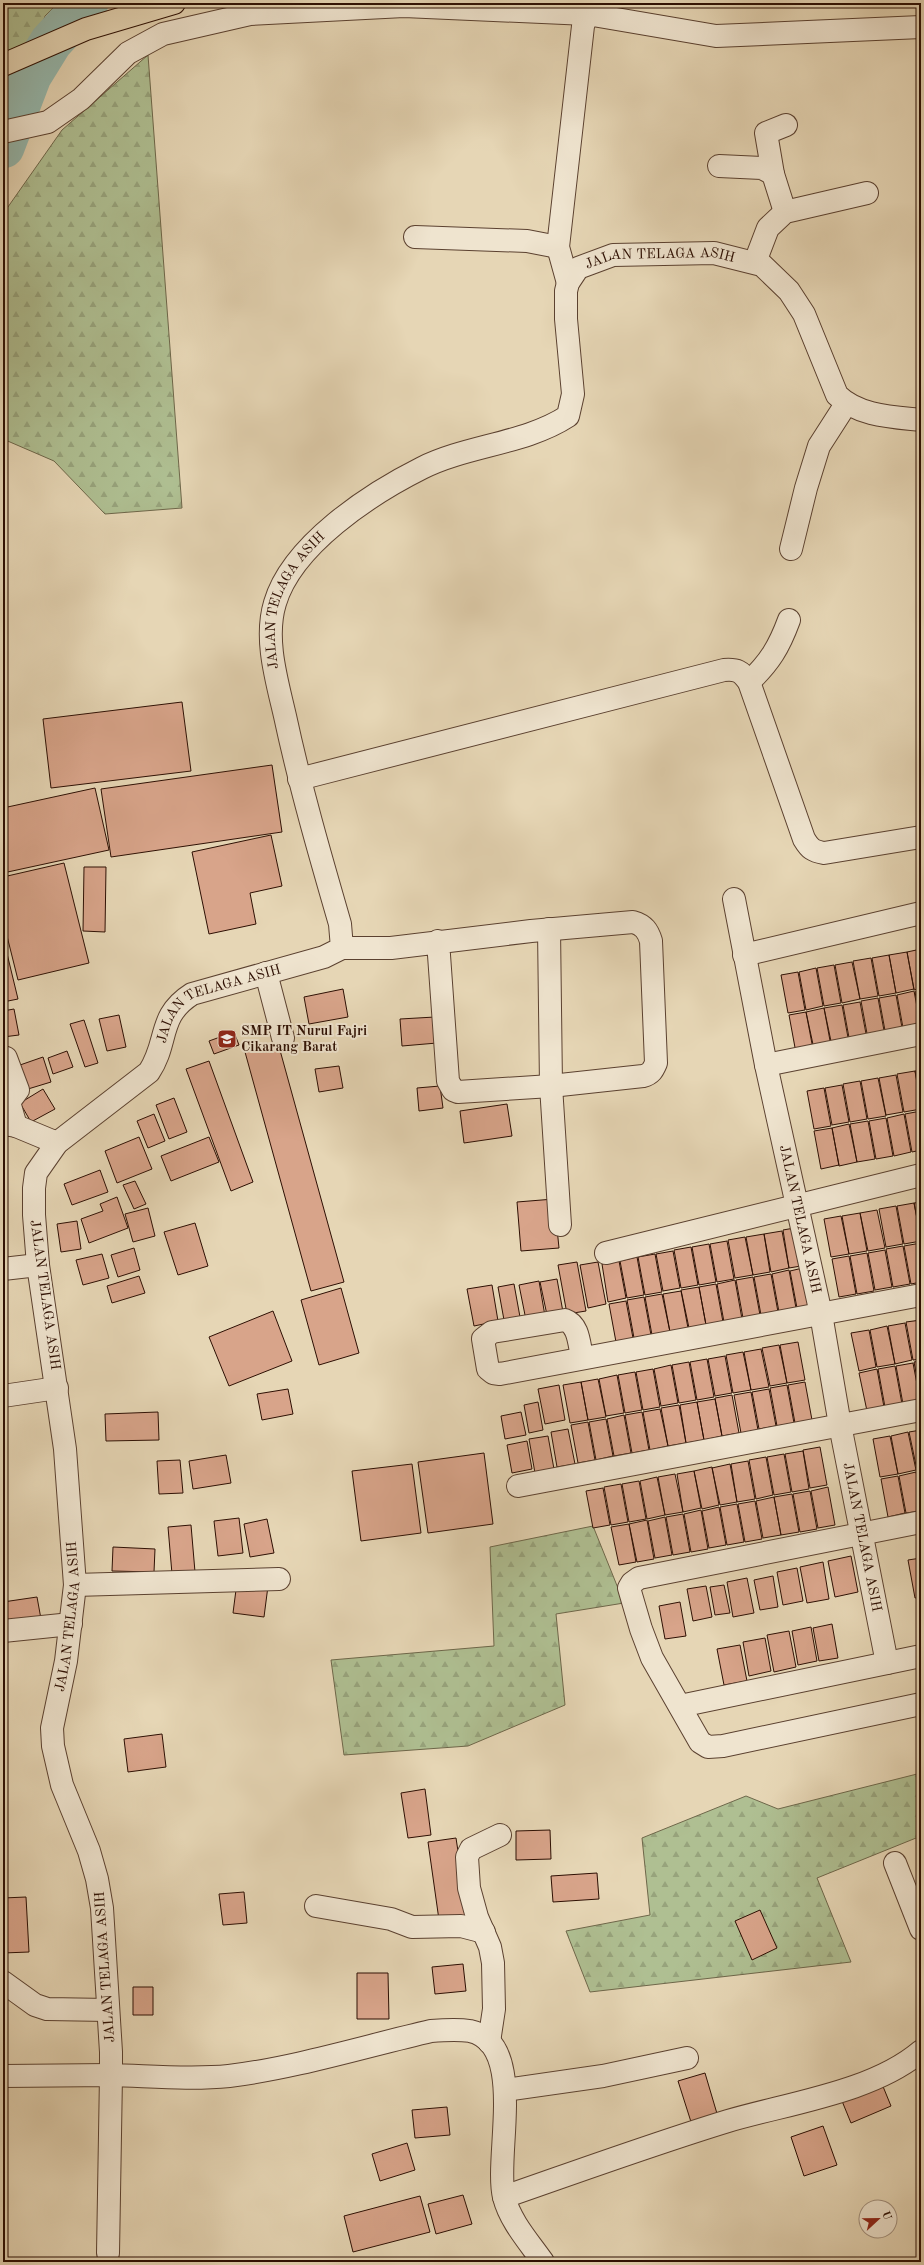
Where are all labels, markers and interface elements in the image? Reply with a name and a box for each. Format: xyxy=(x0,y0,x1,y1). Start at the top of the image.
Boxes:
street label: JALAN TELAGA ASIH xyxy=(583,245,736,272)
street label: JALAN TELAGA ASIH xyxy=(264,529,328,670)
street label: JALAN TELAGA ASIH xyxy=(155,962,282,1044)
place label: SMP IT Nurul Fajri Cikarang Barat xyxy=(241,1024,367,1054)
school or university icon: SMP IT Nurul Fajri Cikarang Barat xyxy=(216,1028,238,1050)
street label: JALAN TELAGA ASIH xyxy=(777,1144,823,1295)
street label: JALAN TELAGA ASIH xyxy=(28,1219,62,1371)
street label: JALAN TELAGA ASIH xyxy=(841,1461,884,1613)
street label: JALAN TELAGA ASIH xyxy=(53,1541,82,1693)
street label: JALAN TELAGA ASIH xyxy=(93,1891,117,2043)
north arrow xyxy=(858,2199,898,2239)
text: U xyxy=(879,2210,893,2222)

